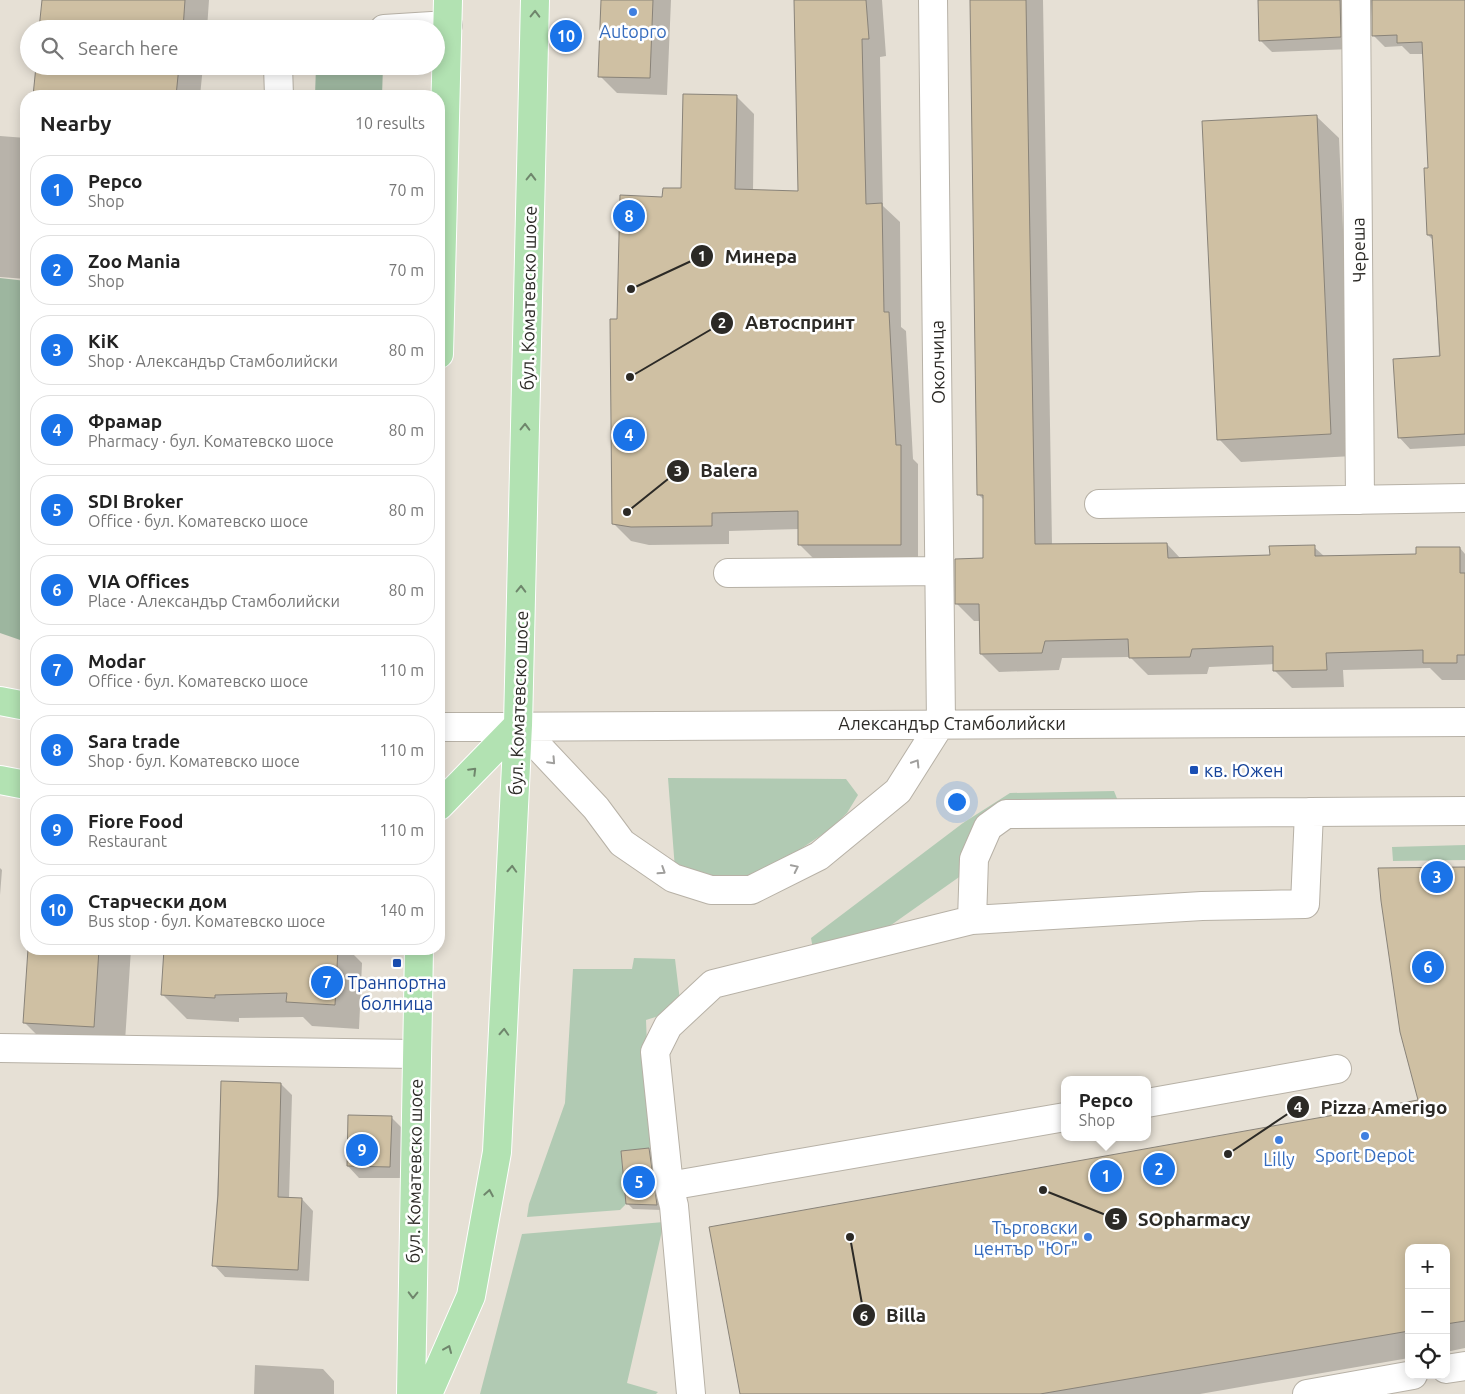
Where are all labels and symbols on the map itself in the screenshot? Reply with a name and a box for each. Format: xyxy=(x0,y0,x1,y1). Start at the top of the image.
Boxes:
marker: Autopro xyxy=(627,6,639,18)
one-way arrow xyxy=(529,10,540,18)
pin: 10 xyxy=(550,17,582,55)
place label: Autopro xyxy=(599,21,667,41)
one-way arrow xyxy=(526,172,536,180)
pin: 8 xyxy=(613,197,645,235)
street label: бул. Коматевско шосе xyxy=(516,205,540,391)
street label: Череша xyxy=(1347,217,1369,283)
callout: Минера xyxy=(690,239,807,273)
text: Минера xyxy=(725,245,797,267)
text: 1 xyxy=(698,247,706,264)
callout: Автоспринт xyxy=(710,306,865,340)
text: Автоспринт xyxy=(745,311,855,333)
text: 2 xyxy=(718,314,726,331)
street label: Околчица xyxy=(926,320,948,404)
pin: 4 xyxy=(613,416,645,454)
one-way arrow xyxy=(520,422,530,430)
callout: Balera xyxy=(665,454,768,488)
text: Balera xyxy=(700,459,758,481)
text: 3 xyxy=(674,462,682,479)
one-way arrow xyxy=(516,585,527,593)
street label: бул. Коматевско шосе xyxy=(505,610,531,796)
street label: Александър Стамболийски xyxy=(838,713,1066,733)
one-way arrow xyxy=(546,755,555,764)
one-way arrow xyxy=(909,759,919,768)
place label: кв. Южен xyxy=(1204,760,1284,780)
marker: кв. Южен xyxy=(1188,764,1200,776)
one-way arrow xyxy=(467,768,476,777)
your location xyxy=(944,789,970,815)
pin: 3 xyxy=(1421,858,1453,896)
one-way arrow xyxy=(790,864,799,874)
one-way arrow xyxy=(506,865,517,873)
one-way arrow xyxy=(656,865,666,874)
pin: 6 xyxy=(1412,948,1444,986)
marker: Транпортна болница xyxy=(391,957,403,969)
pin: 7 xyxy=(311,963,343,1001)
place label: Транпортна болница xyxy=(348,972,446,1013)
one-way arrow xyxy=(498,1027,509,1035)
street label: бул. Коматевско шосе xyxy=(402,1078,426,1264)
callout: Pizza Amerigo xyxy=(1286,1090,1458,1124)
text: Pizza Amerigo xyxy=(1321,1096,1447,1118)
text: 4 xyxy=(1294,1098,1302,1115)
marker: Sport Depot xyxy=(1359,1130,1371,1142)
pin: 9 xyxy=(346,1131,378,1169)
marker: Lilly xyxy=(1273,1134,1285,1146)
place label: Sport Depot xyxy=(1315,1145,1415,1165)
place label: Lilly xyxy=(1263,1149,1295,1169)
pin: 2 xyxy=(1143,1150,1175,1188)
pin: 1 xyxy=(1090,1157,1122,1195)
pin: 5 xyxy=(623,1163,655,1201)
one-way arrow xyxy=(484,1189,494,1198)
callout: SOpharmacy xyxy=(1103,1202,1261,1236)
text: SOpharmacy xyxy=(1138,1208,1250,1230)
text: 5 xyxy=(1112,1210,1120,1227)
place label: Търговски център "Юг" xyxy=(974,1217,1078,1258)
marker: Търговски център "Юг" xyxy=(1082,1231,1094,1243)
one-way arrow xyxy=(408,1292,418,1299)
callout: Billa xyxy=(852,1298,936,1332)
text: Billa xyxy=(886,1304,926,1326)
text: 6 xyxy=(860,1307,868,1324)
one-way arrow xyxy=(441,1345,452,1354)

